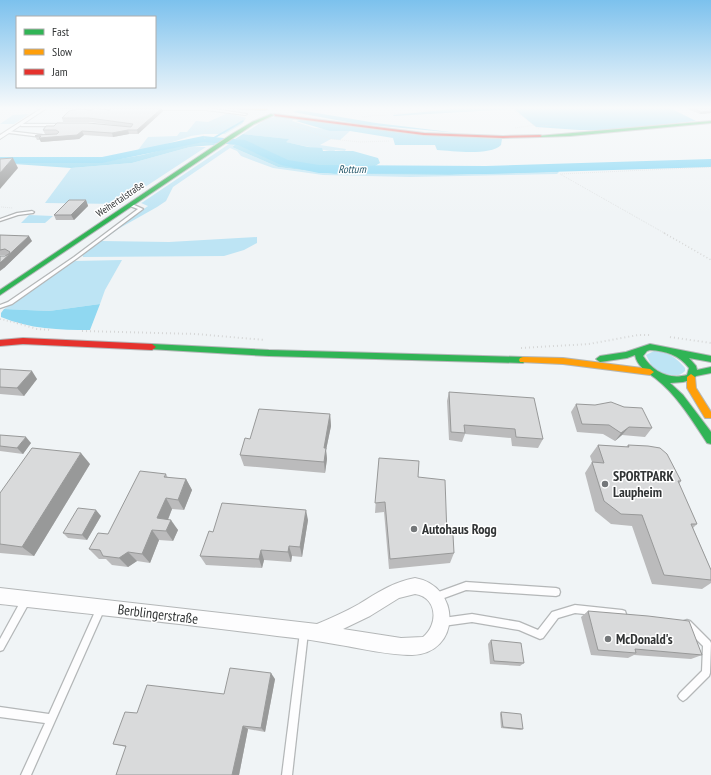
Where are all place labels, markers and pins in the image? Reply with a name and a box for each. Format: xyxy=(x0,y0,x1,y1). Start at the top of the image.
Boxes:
place label: SPORTPARK Laupheim xyxy=(613,467,674,501)
marker: SPORTPARK Laupheim xyxy=(600,479,610,489)
place label: Autohaus Rogg xyxy=(421,520,497,538)
marker: Autohaus Rogg xyxy=(409,524,419,534)
place label: McDonald's xyxy=(616,630,673,648)
marker: McDonald's xyxy=(603,634,613,644)

